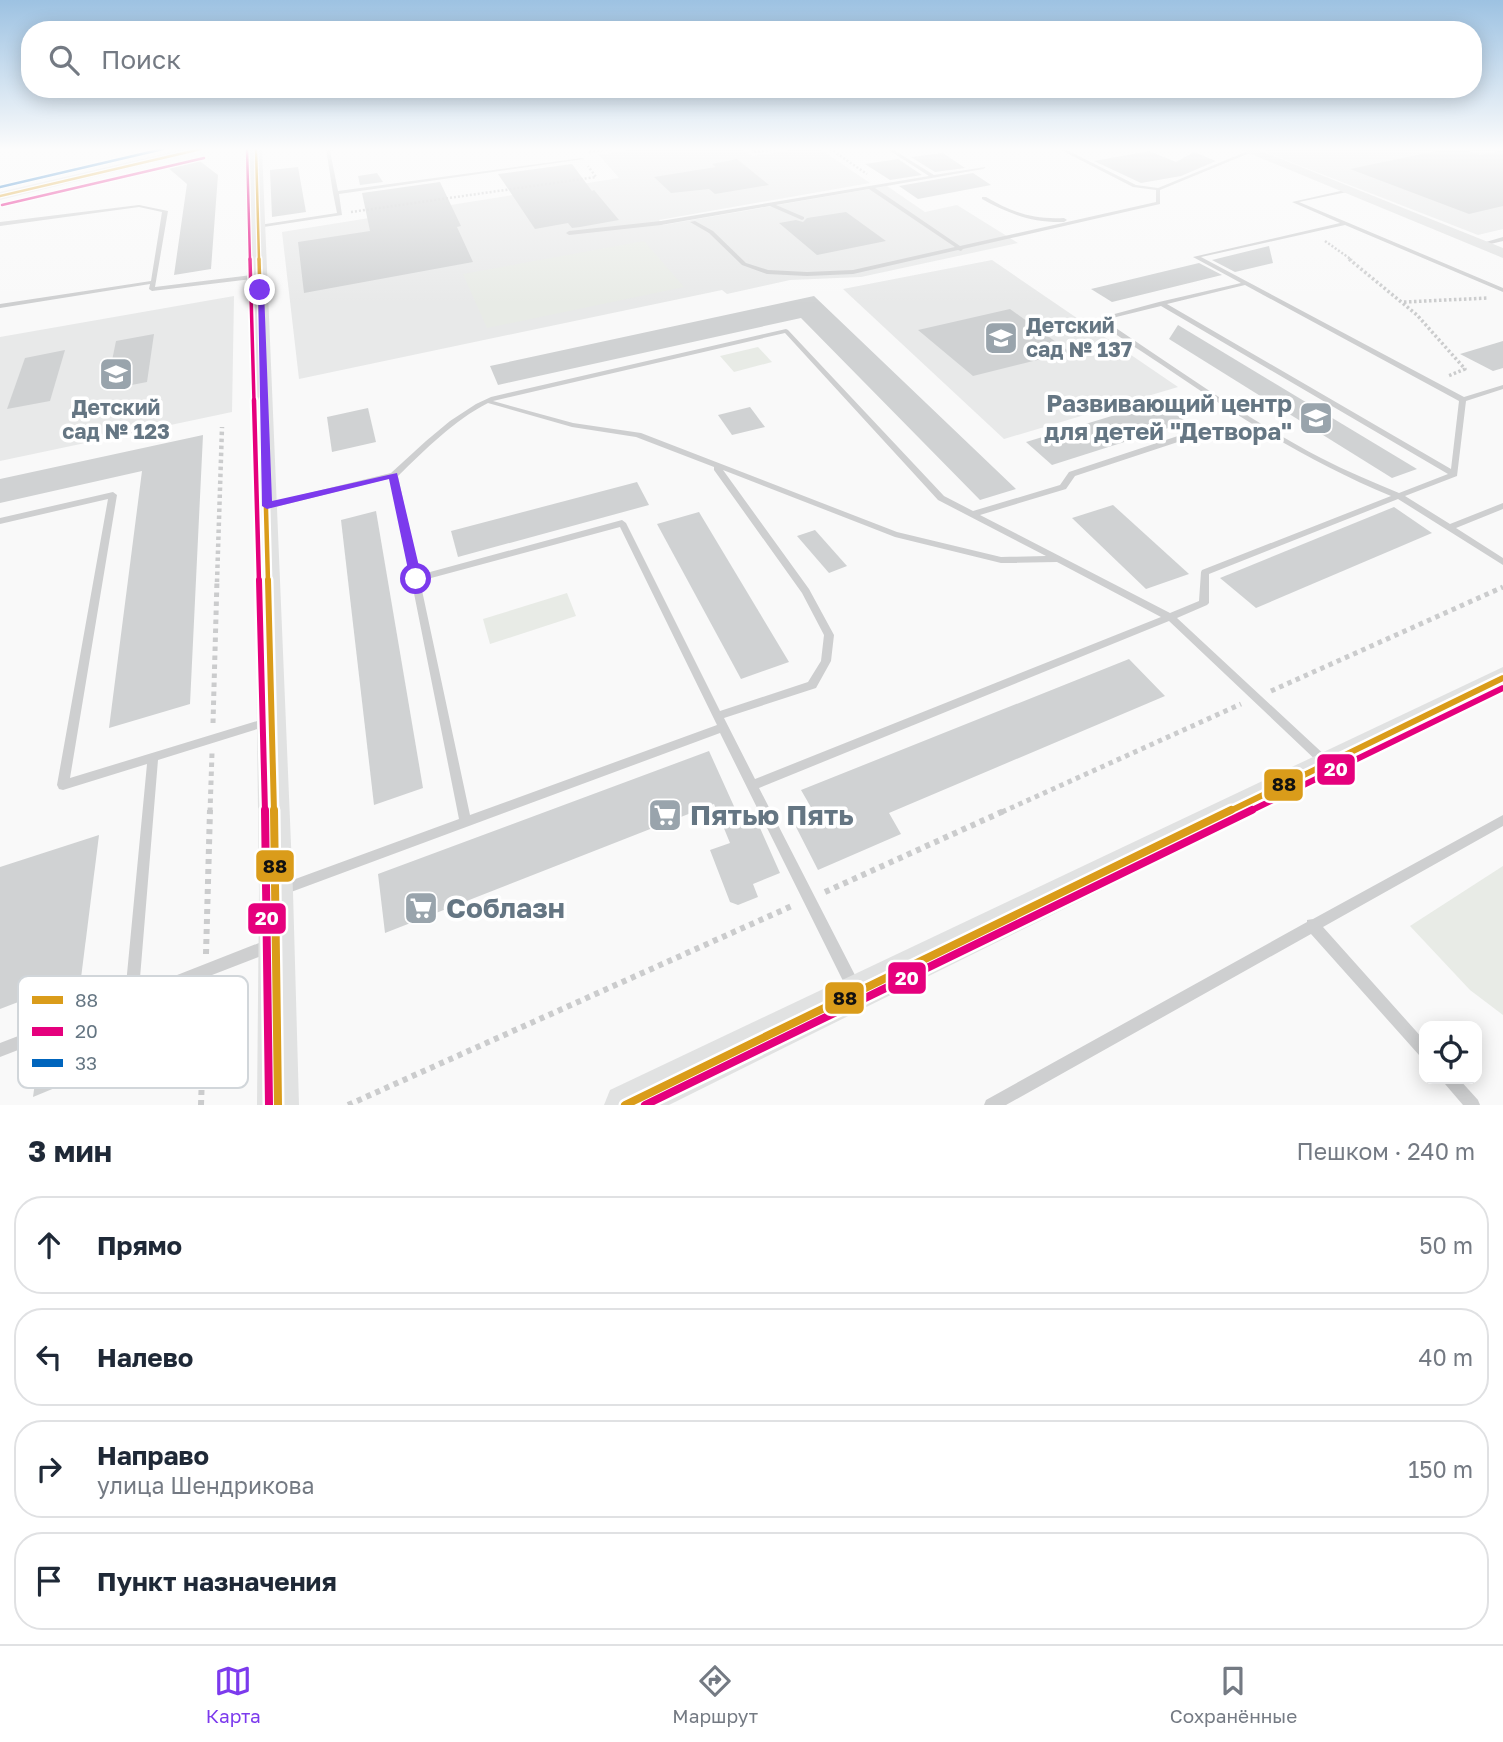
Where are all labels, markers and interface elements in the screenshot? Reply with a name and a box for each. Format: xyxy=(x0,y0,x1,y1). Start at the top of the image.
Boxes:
search box xyxy=(21,21,1482,98)
icon: search xyxy=(45,41,83,79)
text: Поиск xyxy=(101,44,181,75)
route end xyxy=(244,274,275,305)
place label: Детский сад № 137 xyxy=(1026,312,1132,362)
school or university icon: Детский сад № 137 xyxy=(982,319,1020,357)
school or university icon: Детский сад № 123 xyxy=(97,355,135,393)
place label: Развивающий центр для детей "Детвора" xyxy=(1044,388,1292,445)
place label: Детский сад № 123 xyxy=(62,394,170,444)
school or university icon: Развивающий центр для детей "Детвора" xyxy=(1297,399,1335,437)
route start xyxy=(400,563,431,594)
line badge: 20 xyxy=(1316,753,1356,786)
text: 20 xyxy=(1324,757,1348,780)
line badge: 88 xyxy=(1263,768,1304,802)
text: 88 xyxy=(1272,772,1296,795)
supermarket icon: Пятью Пять xyxy=(646,796,684,834)
place label: Пятью Пять xyxy=(690,798,854,831)
line badge: 88 xyxy=(255,849,295,883)
text: 88 xyxy=(263,854,287,877)
supermarket icon: Соблазн xyxy=(402,889,440,927)
place label: Соблазн xyxy=(446,891,565,924)
line badge: 20 xyxy=(247,902,287,935)
text: 20 xyxy=(255,906,279,929)
line badge: 20 xyxy=(887,961,927,995)
text: 20 xyxy=(895,966,919,989)
legend xyxy=(18,976,248,1088)
line badge: 88 xyxy=(824,981,865,1015)
text: 88 xyxy=(833,986,857,1009)
text: 88 xyxy=(75,988,98,1011)
text: 20 xyxy=(75,1019,98,1042)
map controls xyxy=(1419,1021,1482,1084)
button: locate xyxy=(1419,1021,1482,1084)
text: 33 xyxy=(75,1051,97,1074)
text: 3 мин xyxy=(28,1133,112,1169)
text: Пешком · 240 m xyxy=(1297,1137,1475,1165)
icon: ahead xyxy=(30,1226,68,1264)
text: Прямо xyxy=(97,1230,182,1261)
text: 50 m xyxy=(1419,1231,1473,1259)
icon: left xyxy=(30,1338,68,1376)
text: Налево xyxy=(97,1342,193,1373)
text: 40 m xyxy=(1419,1343,1473,1371)
text: Направо xyxy=(97,1440,209,1471)
icon: right xyxy=(30,1450,68,1488)
text: 150 m xyxy=(1408,1455,1473,1483)
text: улица Шендрикова xyxy=(97,1471,314,1499)
icon: arrive xyxy=(30,1562,68,1600)
text: Пункт назначения xyxy=(97,1566,337,1597)
tab: Карта xyxy=(206,1662,261,1727)
tab: Маршрут xyxy=(672,1662,758,1727)
tab: Сохранённые xyxy=(1170,1662,1297,1727)

